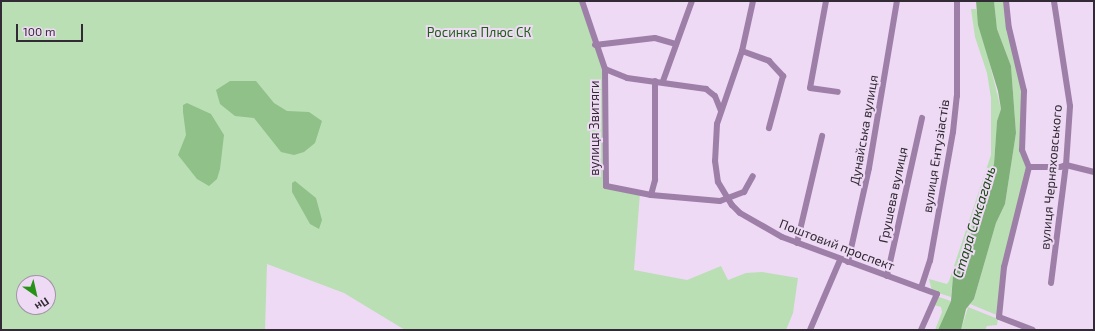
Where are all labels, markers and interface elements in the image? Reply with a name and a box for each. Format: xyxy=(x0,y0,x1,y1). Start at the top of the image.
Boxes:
scale bar xyxy=(18,16,85,42)
text: 100 m xyxy=(23,24,55,38)
park label: Росинка Плюс СК xyxy=(427,24,531,40)
street label: Дунайська вулиця xyxy=(847,74,881,186)
street label: вулиця Звитяги xyxy=(586,80,602,176)
street label: вулиця Ентузіастів xyxy=(919,98,953,214)
street label: вулиця Черняховського xyxy=(1037,104,1065,250)
street label: Грушева вулиця xyxy=(875,145,911,245)
water label: Стара Саксагань xyxy=(949,164,999,280)
street label: Поштовий проспект xyxy=(777,216,897,274)
north arrow xyxy=(16,275,56,315)
text: Пн xyxy=(33,295,52,314)

